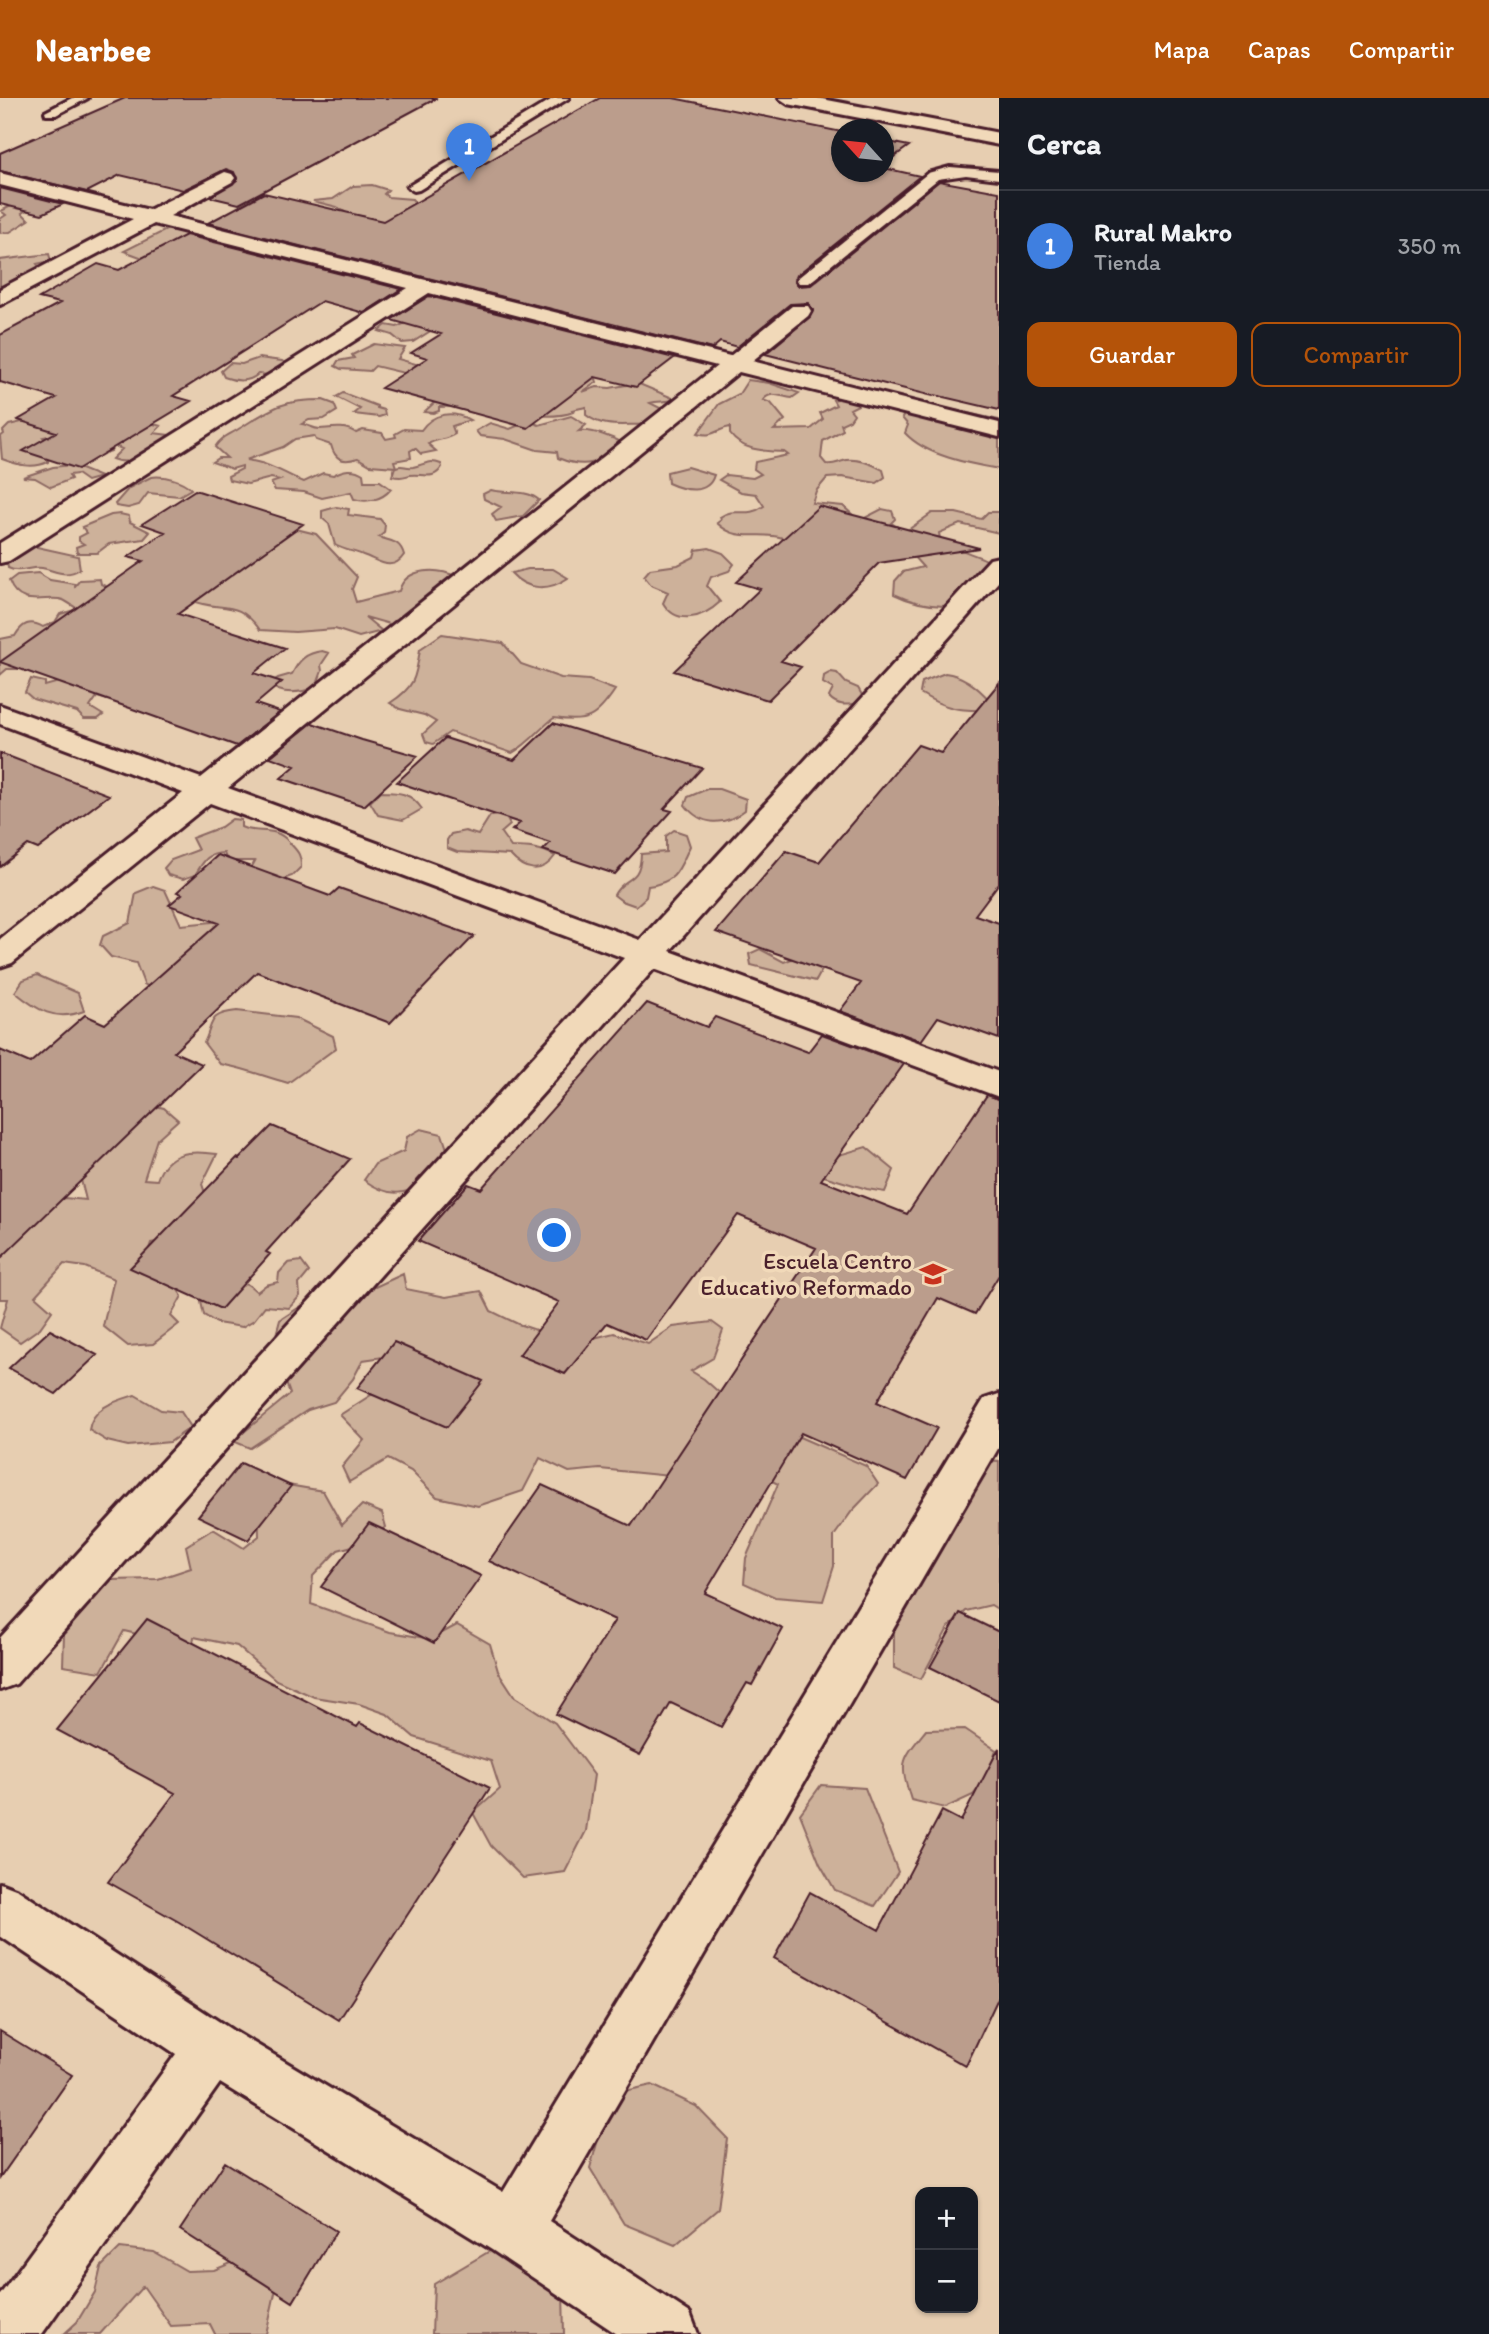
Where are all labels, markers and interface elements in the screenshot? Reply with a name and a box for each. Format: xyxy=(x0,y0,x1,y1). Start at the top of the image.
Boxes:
text: Nearbee xyxy=(35,30,151,69)
text: Mapa xyxy=(1154,35,1210,64)
text: Capas xyxy=(1248,35,1311,64)
text: Compartir xyxy=(1349,35,1454,64)
north arrow xyxy=(831,119,894,182)
pin: 1 xyxy=(446,123,492,181)
text: Cerca xyxy=(1027,125,1101,162)
text: Rural Makro xyxy=(1094,216,1232,248)
text: 1 xyxy=(1045,232,1055,260)
text: 350 m xyxy=(1398,232,1461,260)
text: Tienda xyxy=(1094,248,1161,276)
button: Guardar xyxy=(1027,322,1237,387)
button: Compartir xyxy=(1251,322,1461,387)
your location xyxy=(537,1218,571,1252)
place label: Escuela Centro Educativo Reformado xyxy=(701,1247,912,1301)
school or university icon: Escuela Centro Educativo Reformado xyxy=(918,1259,948,1289)
map controls xyxy=(915,2187,978,2313)
button: + xyxy=(915,2187,978,2250)
button: − xyxy=(915,2250,978,2313)

